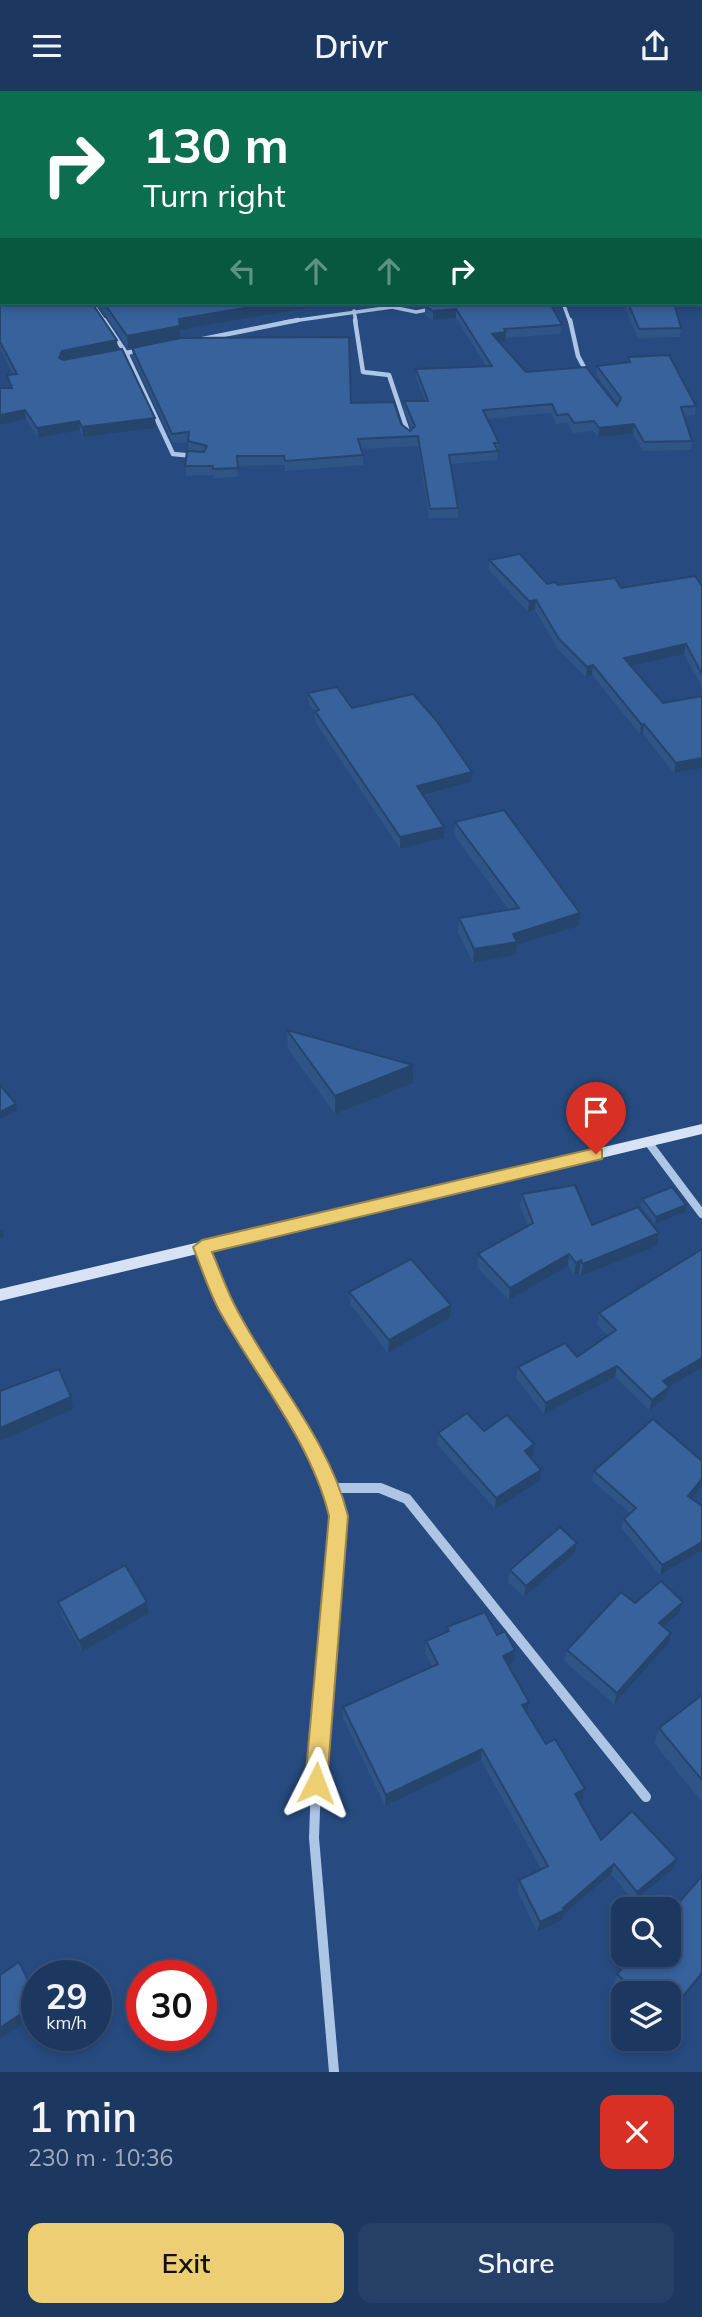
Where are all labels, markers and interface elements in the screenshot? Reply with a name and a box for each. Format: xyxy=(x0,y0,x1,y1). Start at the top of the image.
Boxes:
text: Drivr xyxy=(314,26,388,66)
icon: menu xyxy=(28,27,66,65)
icon: share xyxy=(636,27,674,65)
text: 130 m xyxy=(143,114,289,175)
icon: right xyxy=(28,119,119,210)
text: Turn right xyxy=(143,175,286,215)
icon: left xyxy=(224,252,262,290)
icon: ahead xyxy=(297,252,335,290)
icon: ahead xyxy=(370,252,408,290)
icon: right xyxy=(443,252,481,290)
pin xyxy=(566,1082,626,1154)
icon: arrive xyxy=(577,1093,615,1131)
position arrow xyxy=(279,1746,353,1820)
map controls xyxy=(611,1897,681,2051)
button: search xyxy=(611,1897,681,1967)
speed limit sign: 30 xyxy=(126,1960,217,2051)
text: 29 xyxy=(45,1974,88,2018)
button: layers xyxy=(611,1981,681,2051)
text: km/h xyxy=(46,2011,87,2034)
text: 1 min xyxy=(28,2090,137,2143)
button: close xyxy=(600,2095,674,2169)
text: 230 m · 10:36 xyxy=(28,2143,173,2172)
button: Exit xyxy=(28,2223,344,2303)
button: Share xyxy=(358,2223,674,2303)

